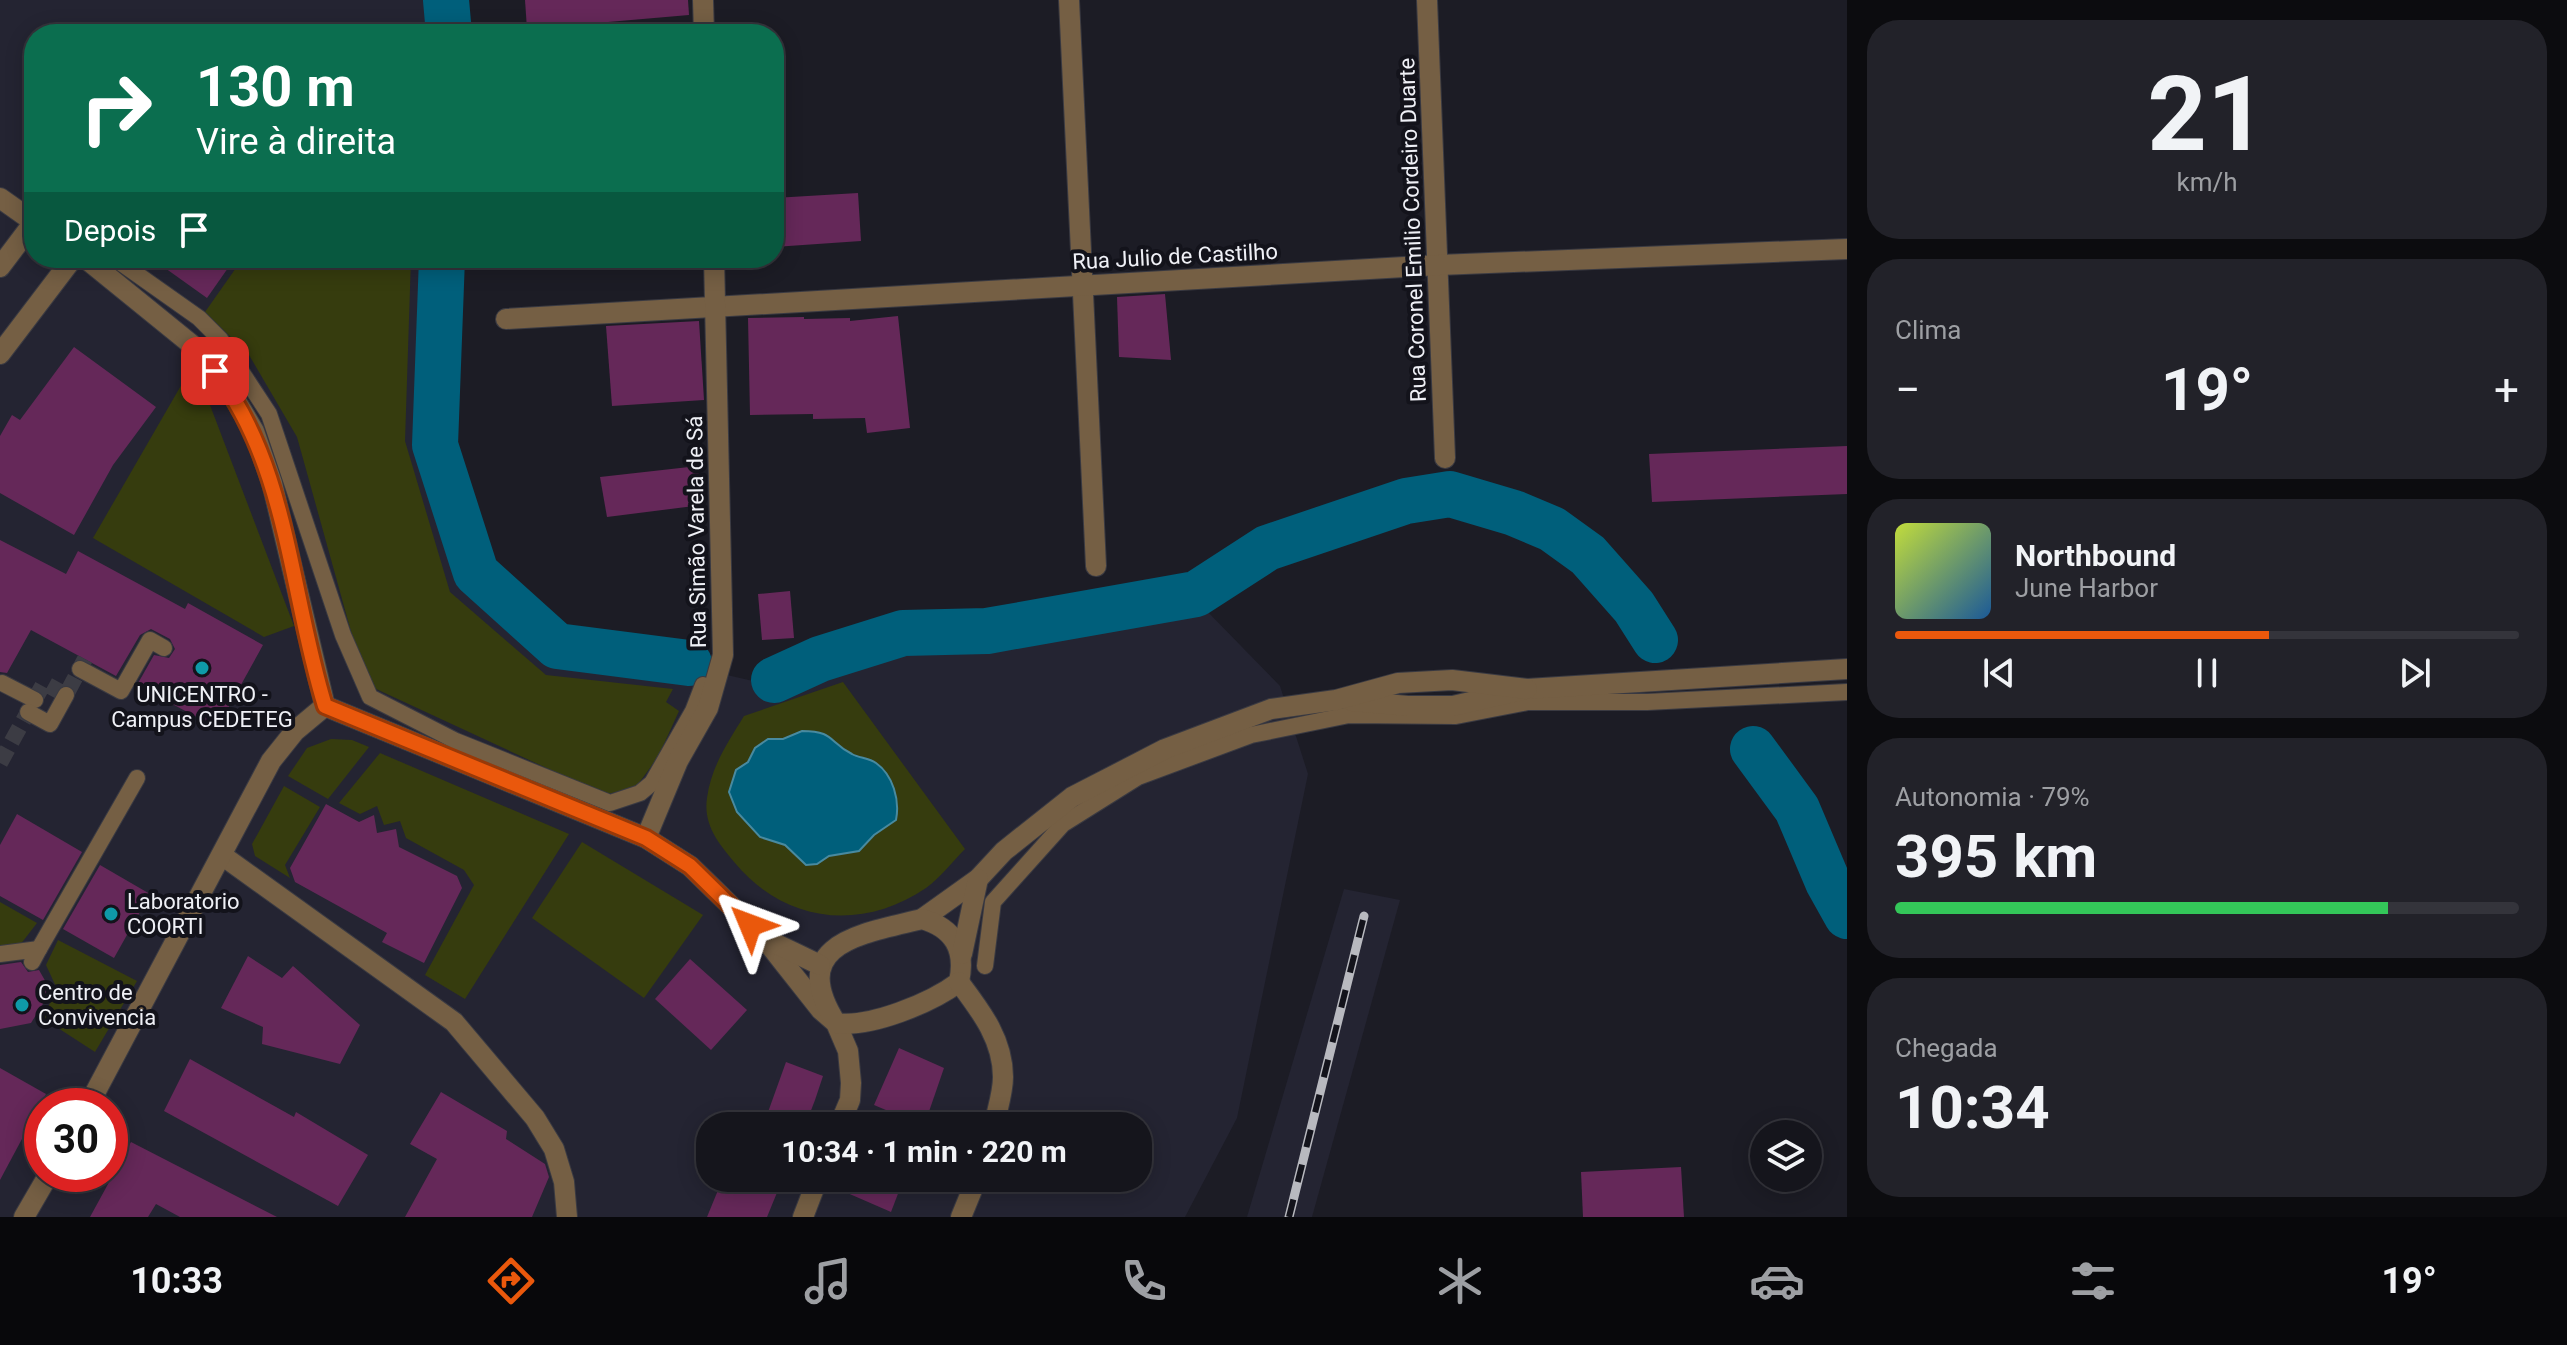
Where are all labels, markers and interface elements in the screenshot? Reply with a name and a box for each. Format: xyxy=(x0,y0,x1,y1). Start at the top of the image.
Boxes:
text: 130 m xyxy=(196,54,355,120)
text: 21 xyxy=(2147,54,2267,175)
icon: right xyxy=(64,56,168,160)
street label: Rua Coronel Emilio Cordeiro Duarte xyxy=(1394,57,1431,403)
text: Vire à direita xyxy=(196,121,396,163)
text: km/h xyxy=(2176,167,2238,197)
icon: arrive xyxy=(172,208,216,252)
text: Depois xyxy=(64,213,156,248)
street label: Rua Julio de Castilho xyxy=(1072,239,1278,274)
text: Clima xyxy=(1895,315,1962,345)
pin xyxy=(181,337,249,405)
icon: arrive xyxy=(193,349,237,393)
text: 19° xyxy=(2161,354,2253,425)
text: − xyxy=(1895,364,1920,416)
text: + xyxy=(2494,364,2519,416)
street label: Rua Simão Varela de Sá xyxy=(682,416,711,648)
text: Northbound xyxy=(2015,538,2176,573)
text: June Harbor xyxy=(2015,573,2158,603)
icon: previous xyxy=(1977,651,2021,695)
icon: pause xyxy=(2185,651,2229,695)
icon: next xyxy=(2393,651,2437,695)
marker: UNICENTRO - Campus CEDETEG xyxy=(193,659,211,677)
place label: UNICENTRO - Campus CEDETEG xyxy=(111,682,293,732)
text: Autonomia · 79% xyxy=(1895,782,2090,812)
text: 395 km xyxy=(1895,821,2097,892)
position arrow xyxy=(708,883,792,967)
place label: Laboratorio COORTI xyxy=(127,889,240,939)
marker: Laboratorio COORTI xyxy=(102,905,120,923)
place label: Centro de Convivencia xyxy=(38,980,156,1030)
marker: Centro de Convivencia xyxy=(13,996,31,1014)
text: Chegada xyxy=(1895,1033,1998,1063)
text: 10:34 xyxy=(1895,1072,2050,1143)
speed limit sign: 30 xyxy=(24,1088,128,1192)
map controls xyxy=(1750,1120,1822,1192)
button: layers xyxy=(1750,1120,1822,1192)
text: 10:34 · 1 min · 220 m xyxy=(781,1134,1067,1169)
icon: directions xyxy=(483,1253,539,1309)
icon: music xyxy=(800,1253,856,1309)
icon: phone xyxy=(1116,1253,1172,1309)
icon: climate xyxy=(1432,1253,1488,1309)
icon: car xyxy=(1749,1253,1805,1309)
icon: filters xyxy=(2065,1253,2121,1309)
text: 10:33 xyxy=(130,1260,223,1302)
text: 19° xyxy=(2381,1260,2437,1302)

